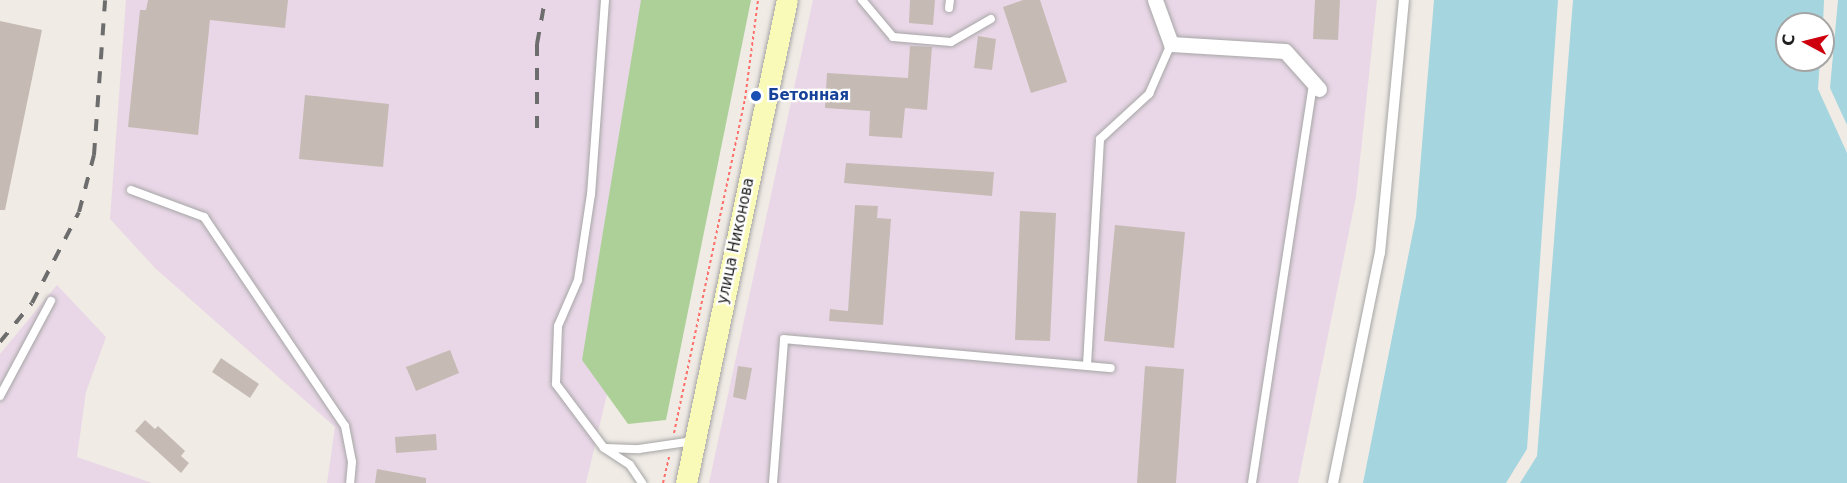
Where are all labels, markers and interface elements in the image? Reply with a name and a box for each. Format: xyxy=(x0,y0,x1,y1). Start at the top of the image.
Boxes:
north arrow xyxy=(1775,12,1835,72)
text: С xyxy=(1778,33,1799,47)
place label: Бетонная xyxy=(768,87,849,105)
marker: Бетонная xyxy=(749,89,763,103)
street label: улица Никонова xyxy=(714,176,758,306)

